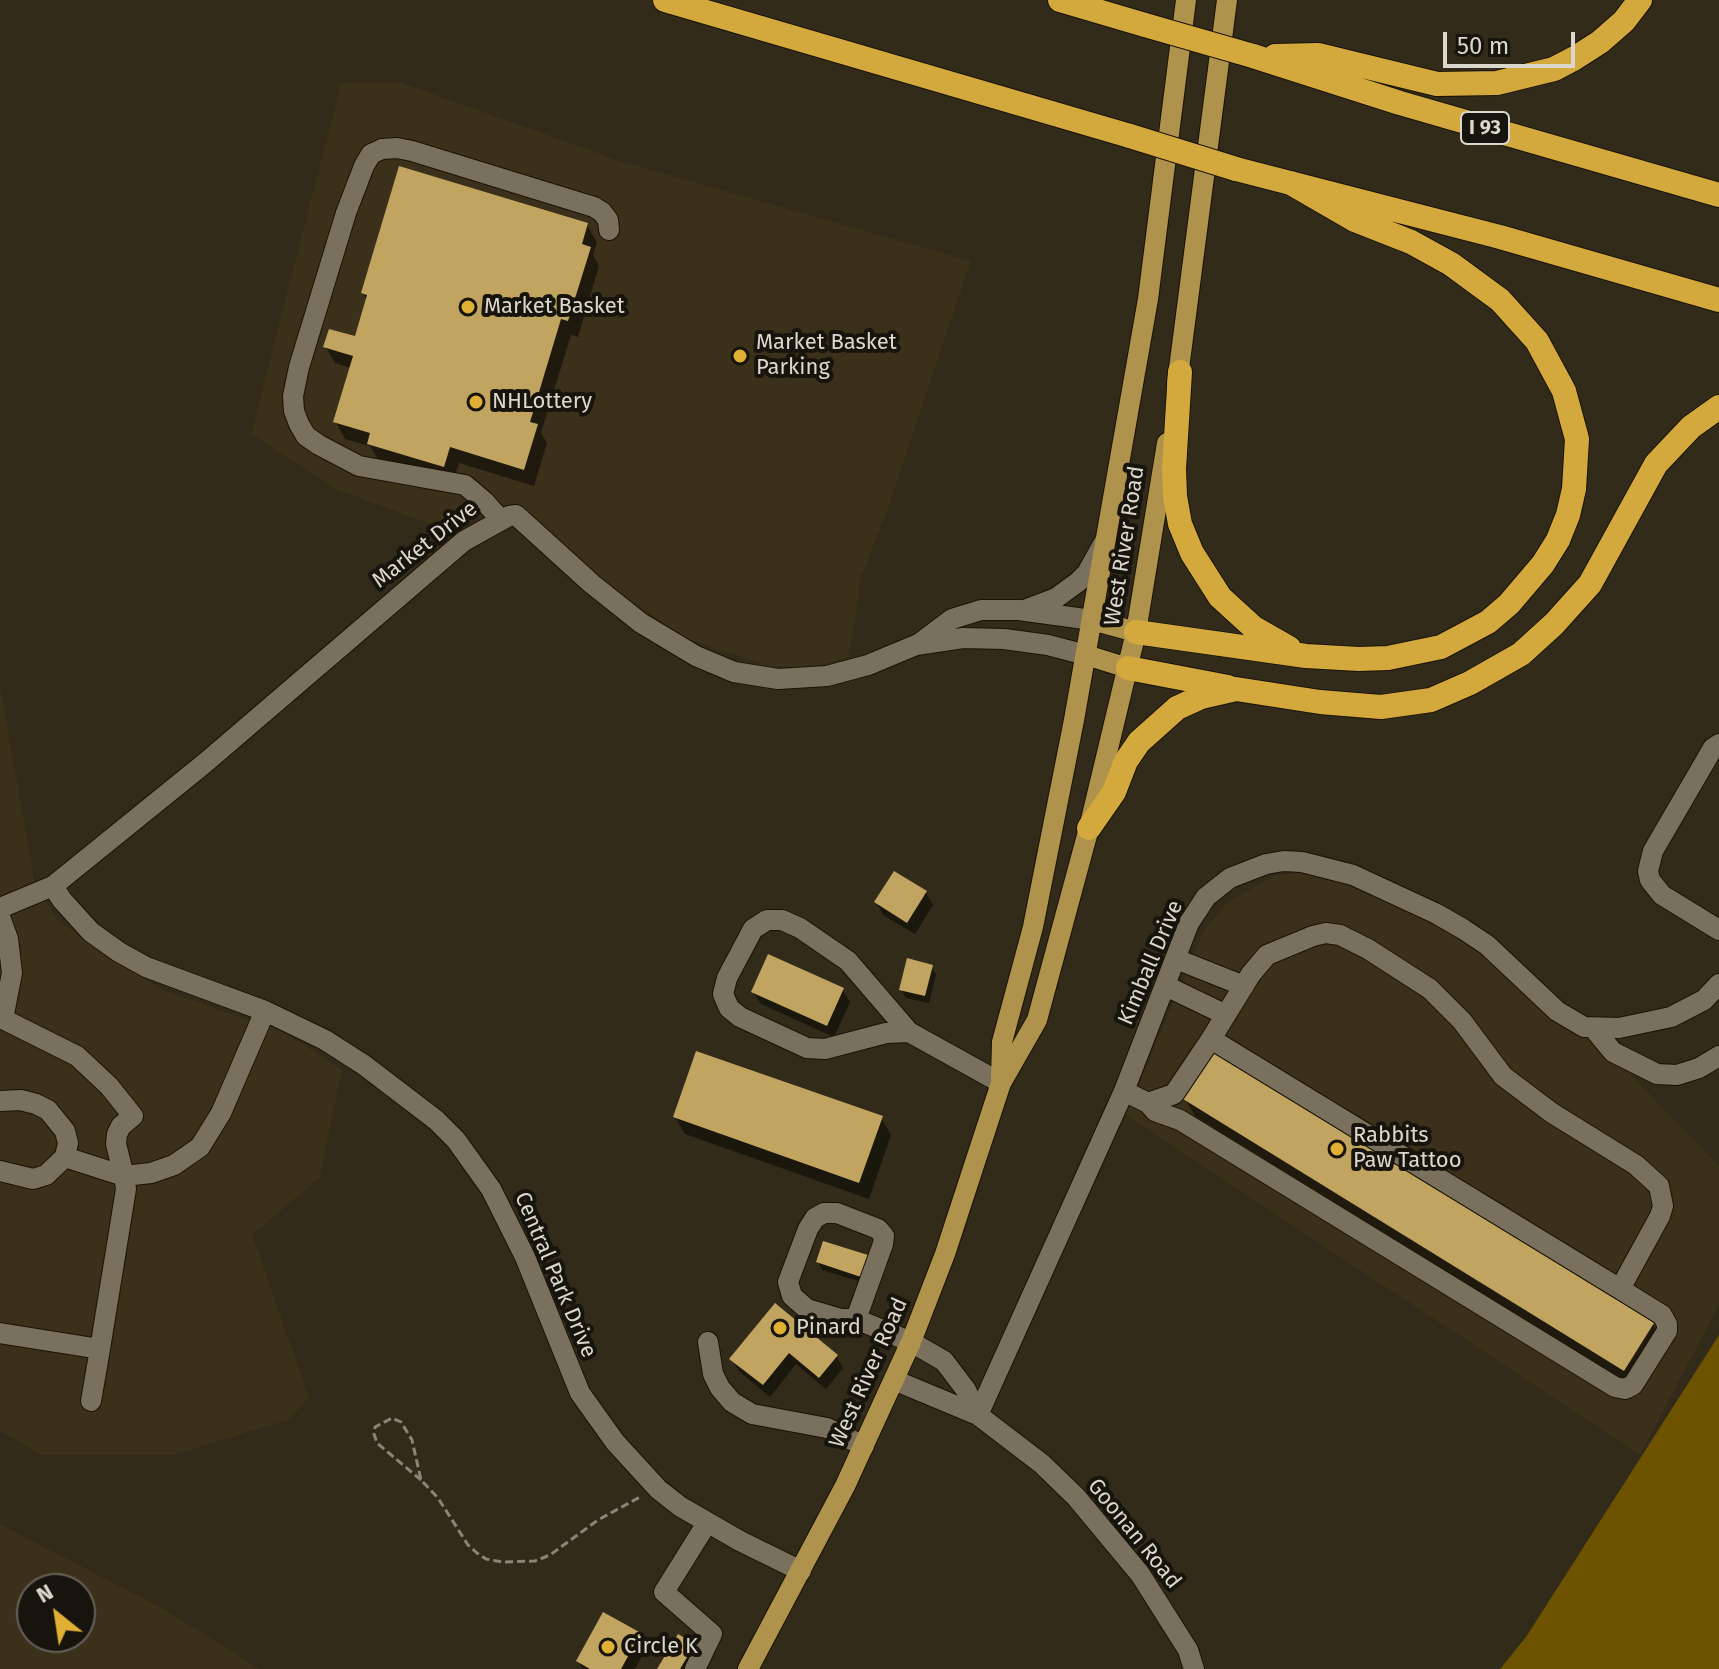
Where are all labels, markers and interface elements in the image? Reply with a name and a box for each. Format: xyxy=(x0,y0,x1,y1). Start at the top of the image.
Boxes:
scale bar xyxy=(1447,16,1579,66)
text: 50 m xyxy=(1457,32,1509,60)
road number: I 93 xyxy=(1461,112,1509,144)
place label: Market Basket xyxy=(484,294,625,320)
marker: Market Basket xyxy=(459,298,477,316)
place label: Market Basket Parking xyxy=(756,330,897,382)
marker: Market Basket Parking xyxy=(731,347,749,365)
place label: NHLottery xyxy=(492,389,592,415)
marker: NHLottery xyxy=(467,393,485,411)
street label: West River Road xyxy=(1099,464,1151,628)
street label: Market Drive xyxy=(367,496,483,594)
street label: Kimball Drive xyxy=(1113,897,1189,1029)
place label: Rabbits Paw Tattoo xyxy=(1353,1123,1462,1174)
marker: Rabbits Paw Tattoo xyxy=(1328,1140,1346,1158)
street label: Central Park Drive xyxy=(508,1188,602,1362)
street label: West River Road xyxy=(824,1294,914,1452)
place label: Pinard xyxy=(796,1315,861,1341)
marker: Pinard xyxy=(771,1319,789,1337)
street label: Goonan Road xyxy=(1082,1474,1186,1594)
north arrow xyxy=(16,1573,96,1653)
text: N xyxy=(32,1578,58,1609)
place label: Circle K xyxy=(624,1634,698,1660)
marker: Circle K xyxy=(599,1638,617,1656)

